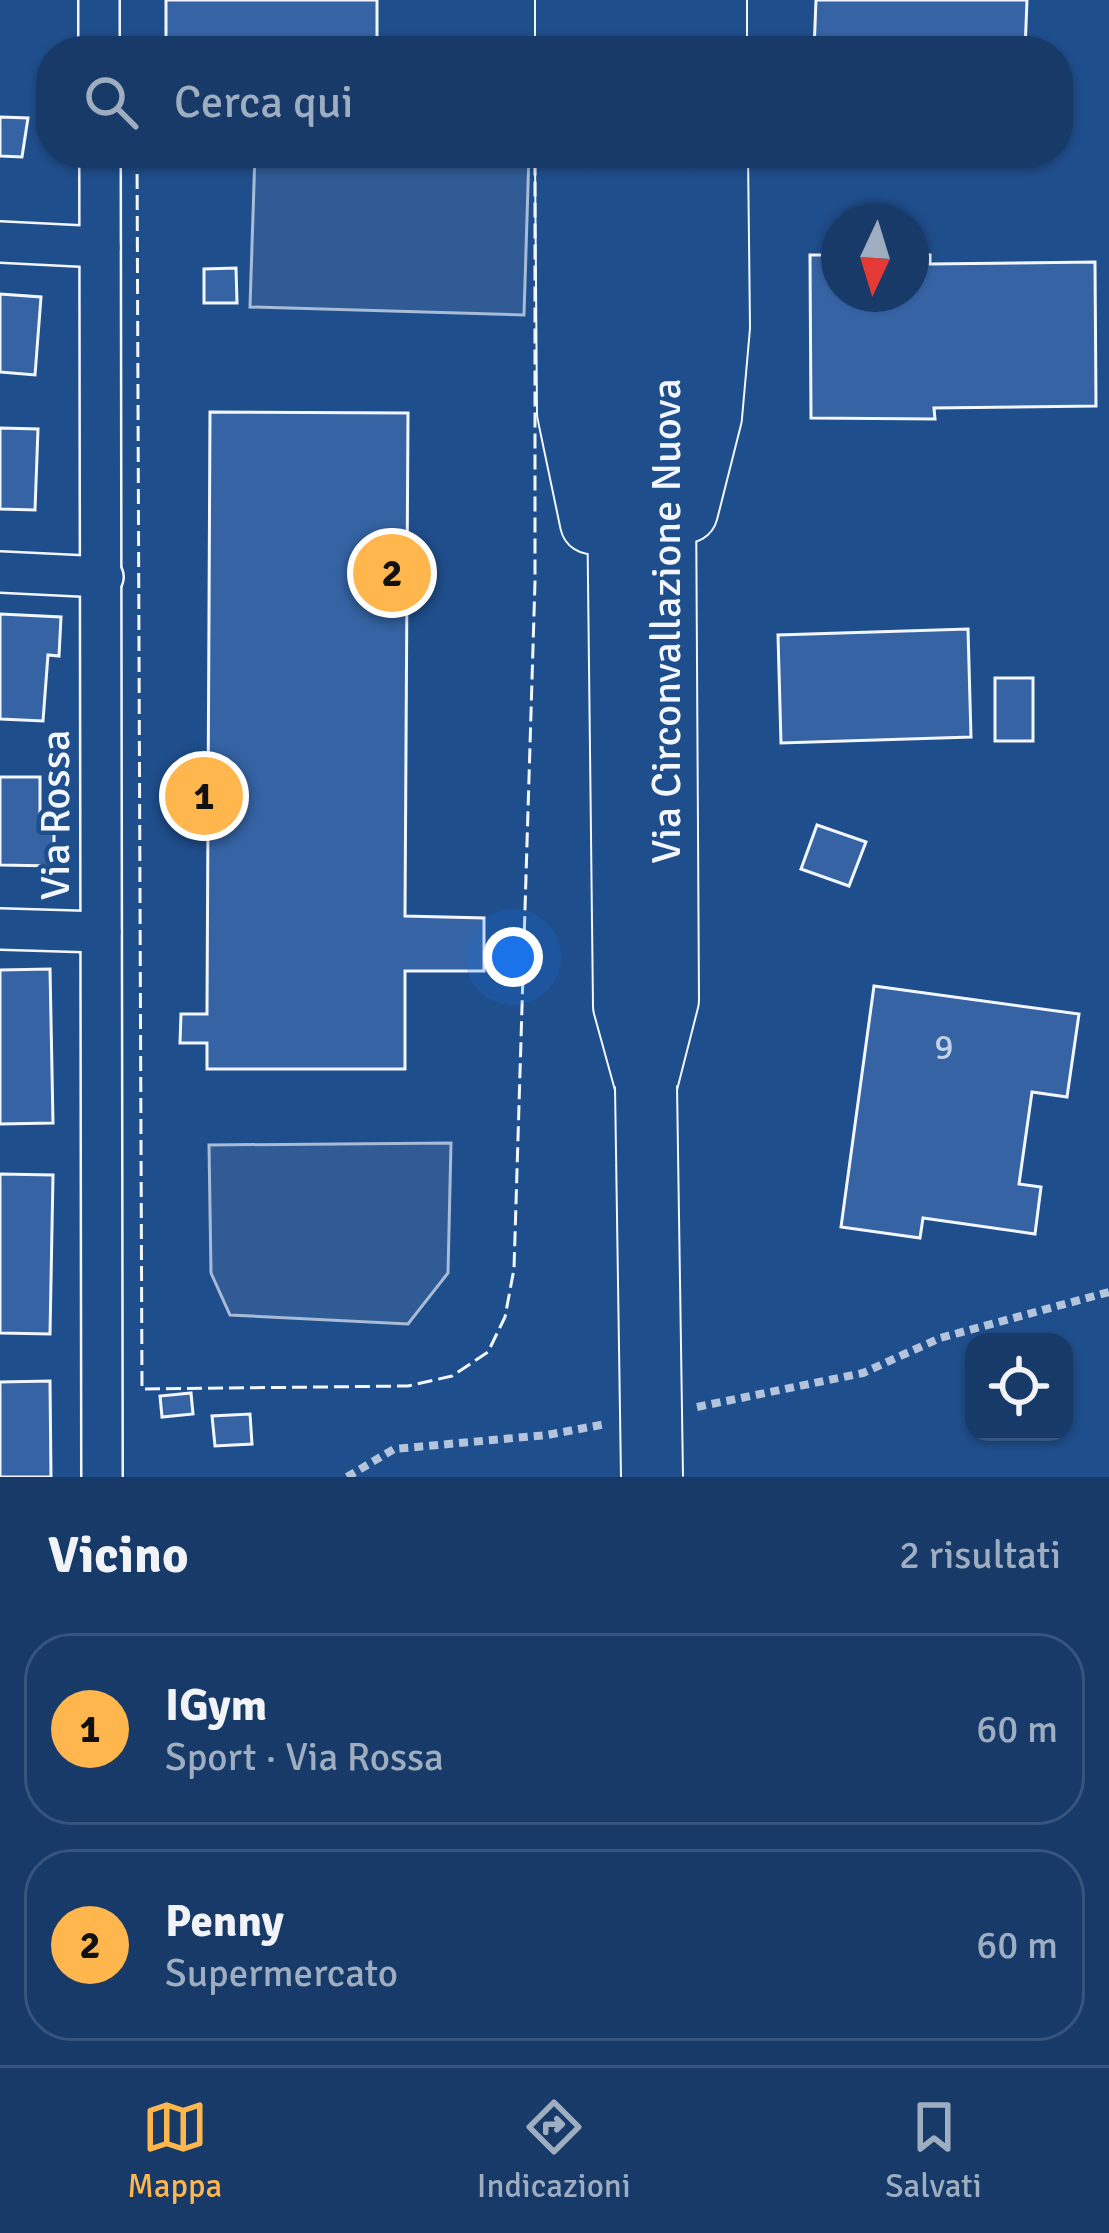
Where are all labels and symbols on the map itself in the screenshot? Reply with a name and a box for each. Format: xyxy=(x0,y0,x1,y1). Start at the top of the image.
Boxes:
north arrow xyxy=(821,204,929,312)
street label: Via Circonvallazione Nuova xyxy=(641,378,692,864)
pin: 2 xyxy=(353,528,431,618)
street label: Via Rossa xyxy=(30,730,81,900)
pin: 1 xyxy=(165,751,243,841)
your location xyxy=(483,927,543,987)
house number: 9 xyxy=(934,1025,954,1070)

